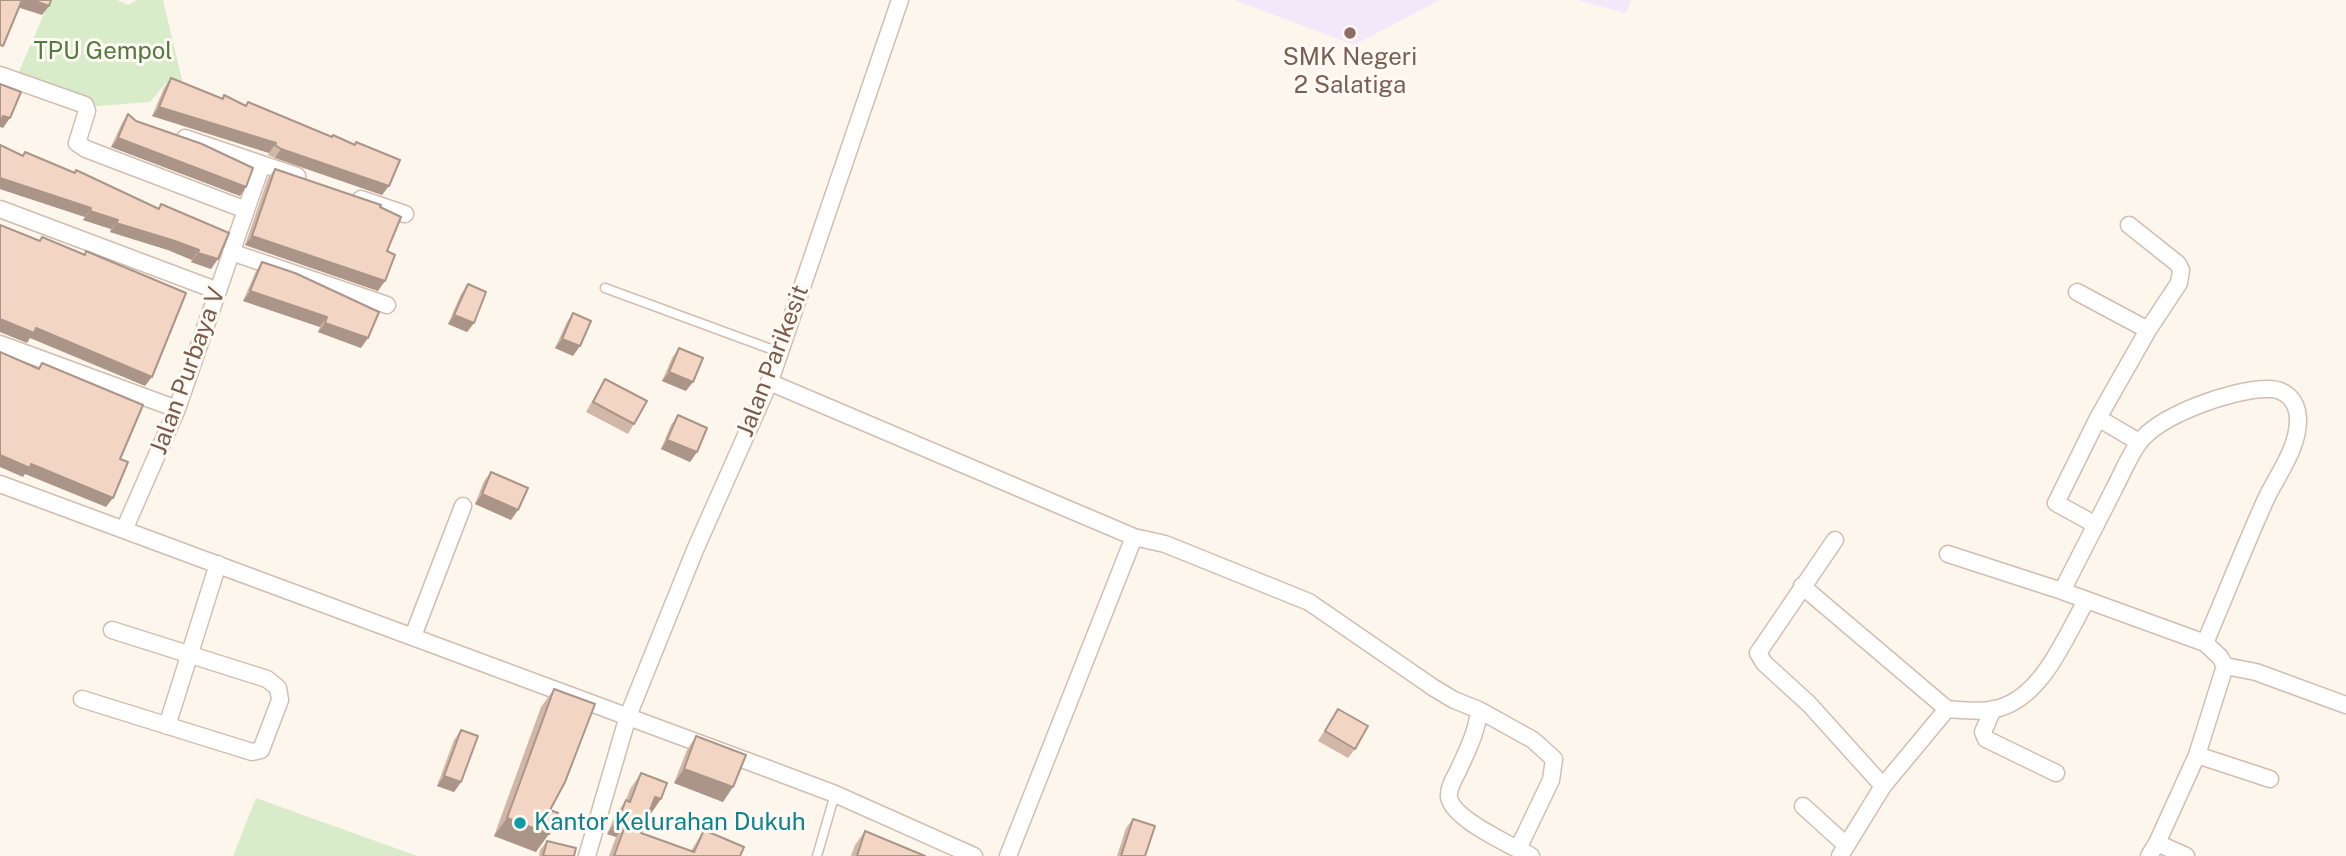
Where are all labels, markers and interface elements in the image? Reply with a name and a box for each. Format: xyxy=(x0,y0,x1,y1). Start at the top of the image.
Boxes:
marker: SMK Negeri 2 Salatiga xyxy=(1342,25,1358,41)
park label: TPU Gempol xyxy=(33,38,173,66)
place label: SMK Negeri 2 Salatiga xyxy=(1283,44,1417,100)
street label: Jalan Parikesit xyxy=(731,281,815,441)
street label: Jalan Purbaya V xyxy=(144,283,232,459)
place label: Kantor Kelurahan Dukuh xyxy=(534,809,806,837)
marker: Kantor Kelurahan Dukuh xyxy=(512,815,528,831)

